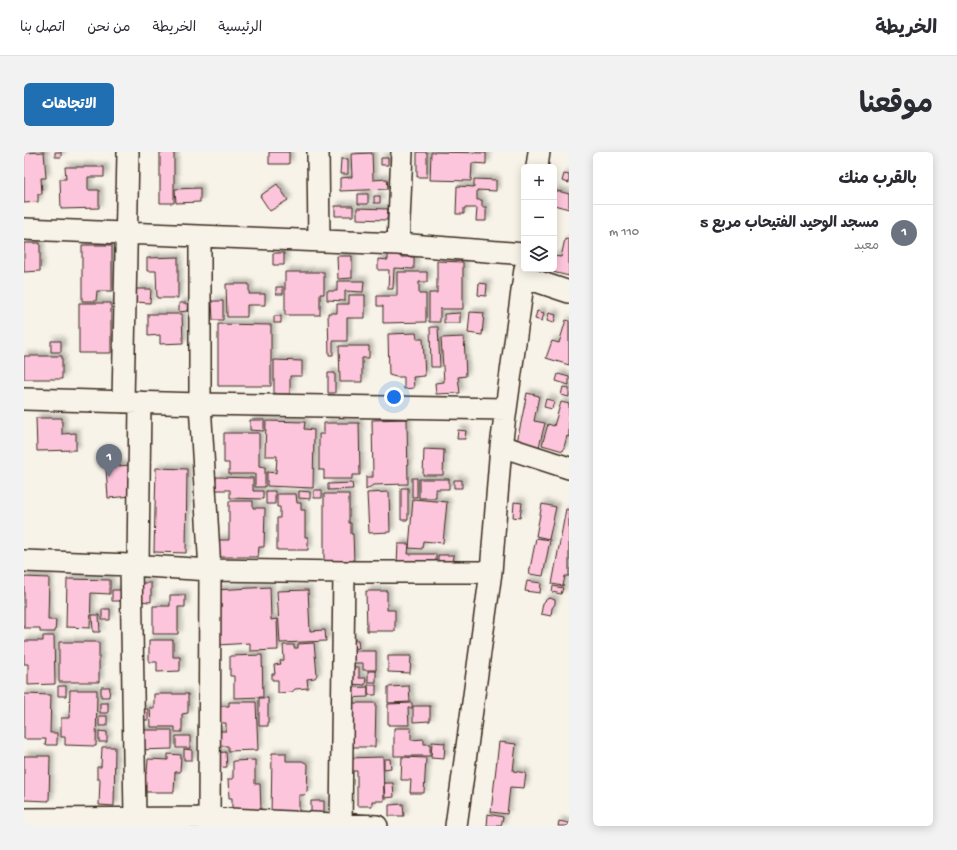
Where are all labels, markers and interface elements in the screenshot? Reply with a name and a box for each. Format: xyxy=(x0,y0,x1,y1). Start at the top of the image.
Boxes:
text: الخريطة xyxy=(875,18,937,41)
text: اتصل بنا xyxy=(20,20,65,37)
text: من نحن xyxy=(87,20,131,37)
text: الخريطة xyxy=(153,20,196,37)
text: الرئيسية xyxy=(218,20,262,37)
button: الاتجاهات xyxy=(24,83,114,126)
text: موقعنا xyxy=(859,90,933,123)
map controls xyxy=(521,164,557,272)
button: + xyxy=(521,164,557,200)
text: بالقرب منك xyxy=(838,170,917,190)
button: − xyxy=(521,200,557,236)
text: مسجد الوحيد الفتيحاب مربع 5 xyxy=(700,215,879,233)
text: 110 m xyxy=(609,225,639,240)
text: 1 xyxy=(901,225,907,240)
button: layers xyxy=(521,236,557,272)
text: معبد xyxy=(854,239,879,254)
your location xyxy=(384,387,404,407)
pin: 1 xyxy=(96,444,122,477)

